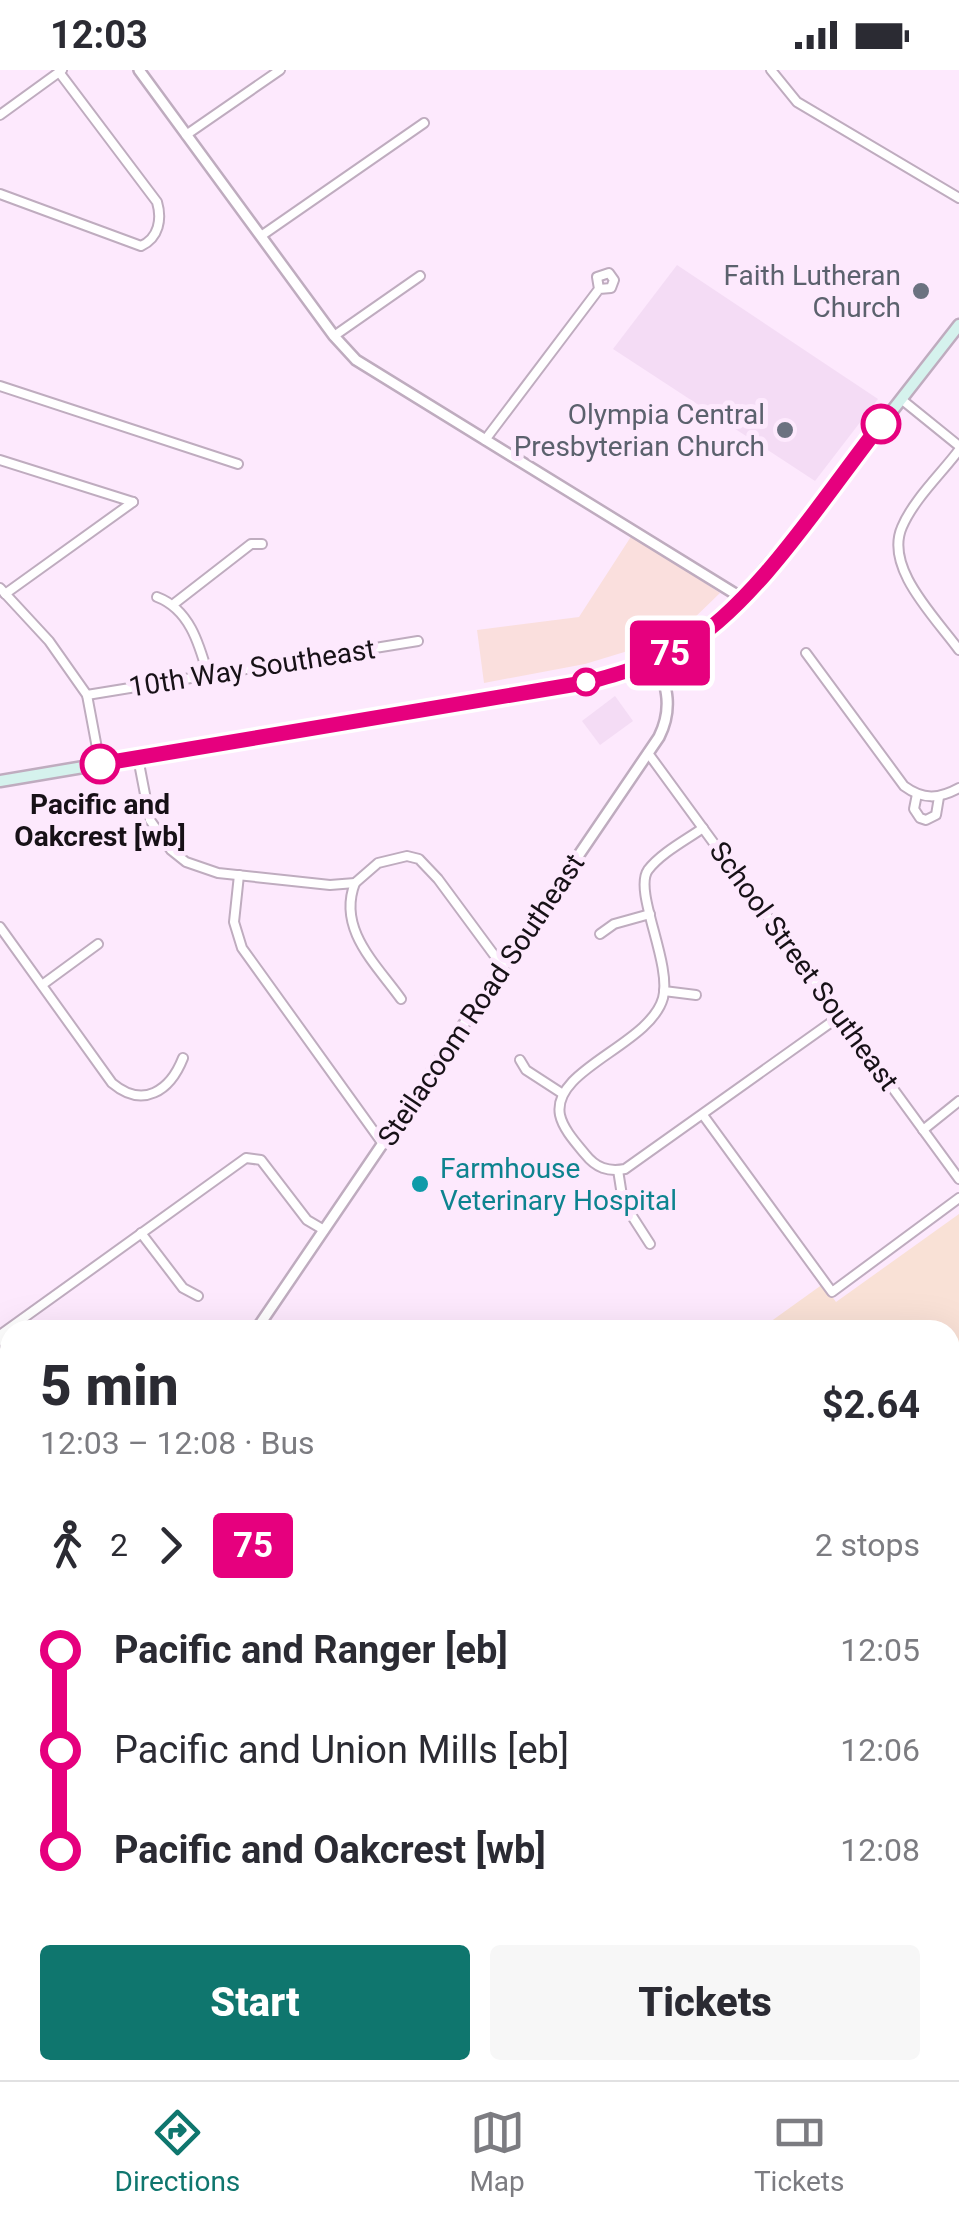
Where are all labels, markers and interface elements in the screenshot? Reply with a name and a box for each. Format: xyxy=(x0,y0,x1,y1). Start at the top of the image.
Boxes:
text: 12:03 xyxy=(50,13,148,57)
place label: Faith Lutheran Church xyxy=(723,259,901,324)
marker: Faith Lutheran Church xyxy=(910,280,932,302)
place label: Olympia Central Presbyterian Church xyxy=(514,398,765,463)
unlabelled marker xyxy=(862,405,900,443)
marker: Olympia Central Presbyterian Church xyxy=(774,419,796,441)
line badge: 75 xyxy=(625,620,715,686)
street label: 10th Way Southeast xyxy=(126,632,378,704)
text: 75 xyxy=(650,633,690,674)
unlabelled marker xyxy=(573,669,599,695)
marker: Pacific and Oakcrest [wb] xyxy=(81,745,119,783)
place label: Pacific and Oakcrest [wb] xyxy=(14,788,186,853)
street label: School Street Southeast xyxy=(703,835,905,1097)
street label: Steilacoom Road Southeast xyxy=(371,848,591,1152)
place label: Farmhouse Veterinary Hospital xyxy=(440,1152,677,1217)
marker: Farmhouse Veterinary Hospital xyxy=(409,1173,431,1195)
text: 5 min xyxy=(40,1354,179,1418)
text: $2.64 xyxy=(822,1383,920,1427)
text: 12:03 – 12:08 · Bus xyxy=(40,1424,315,1462)
icon: walk xyxy=(40,1518,95,1573)
icon: forward xyxy=(143,1518,198,1573)
text: 75 xyxy=(233,1525,273,1566)
text: 2 xyxy=(110,1526,128,1564)
text: 2 stops xyxy=(815,1526,920,1564)
text: Pacific and Ranger [eb] xyxy=(114,1628,508,1672)
text: 12:05 xyxy=(840,1631,920,1669)
text: Pacific and Union Mills [eb] xyxy=(114,1728,569,1772)
text: 12:06 xyxy=(840,1731,920,1769)
text: Pacific and Oakcrest [wb] xyxy=(114,1828,546,1872)
text: 12:08 xyxy=(840,1831,920,1869)
button: Start xyxy=(40,1945,470,2060)
button: Tickets xyxy=(490,1945,920,2060)
tab: Directions xyxy=(115,2105,240,2198)
tab: Map xyxy=(469,2105,525,2198)
tab: Tickets xyxy=(754,2105,844,2198)

